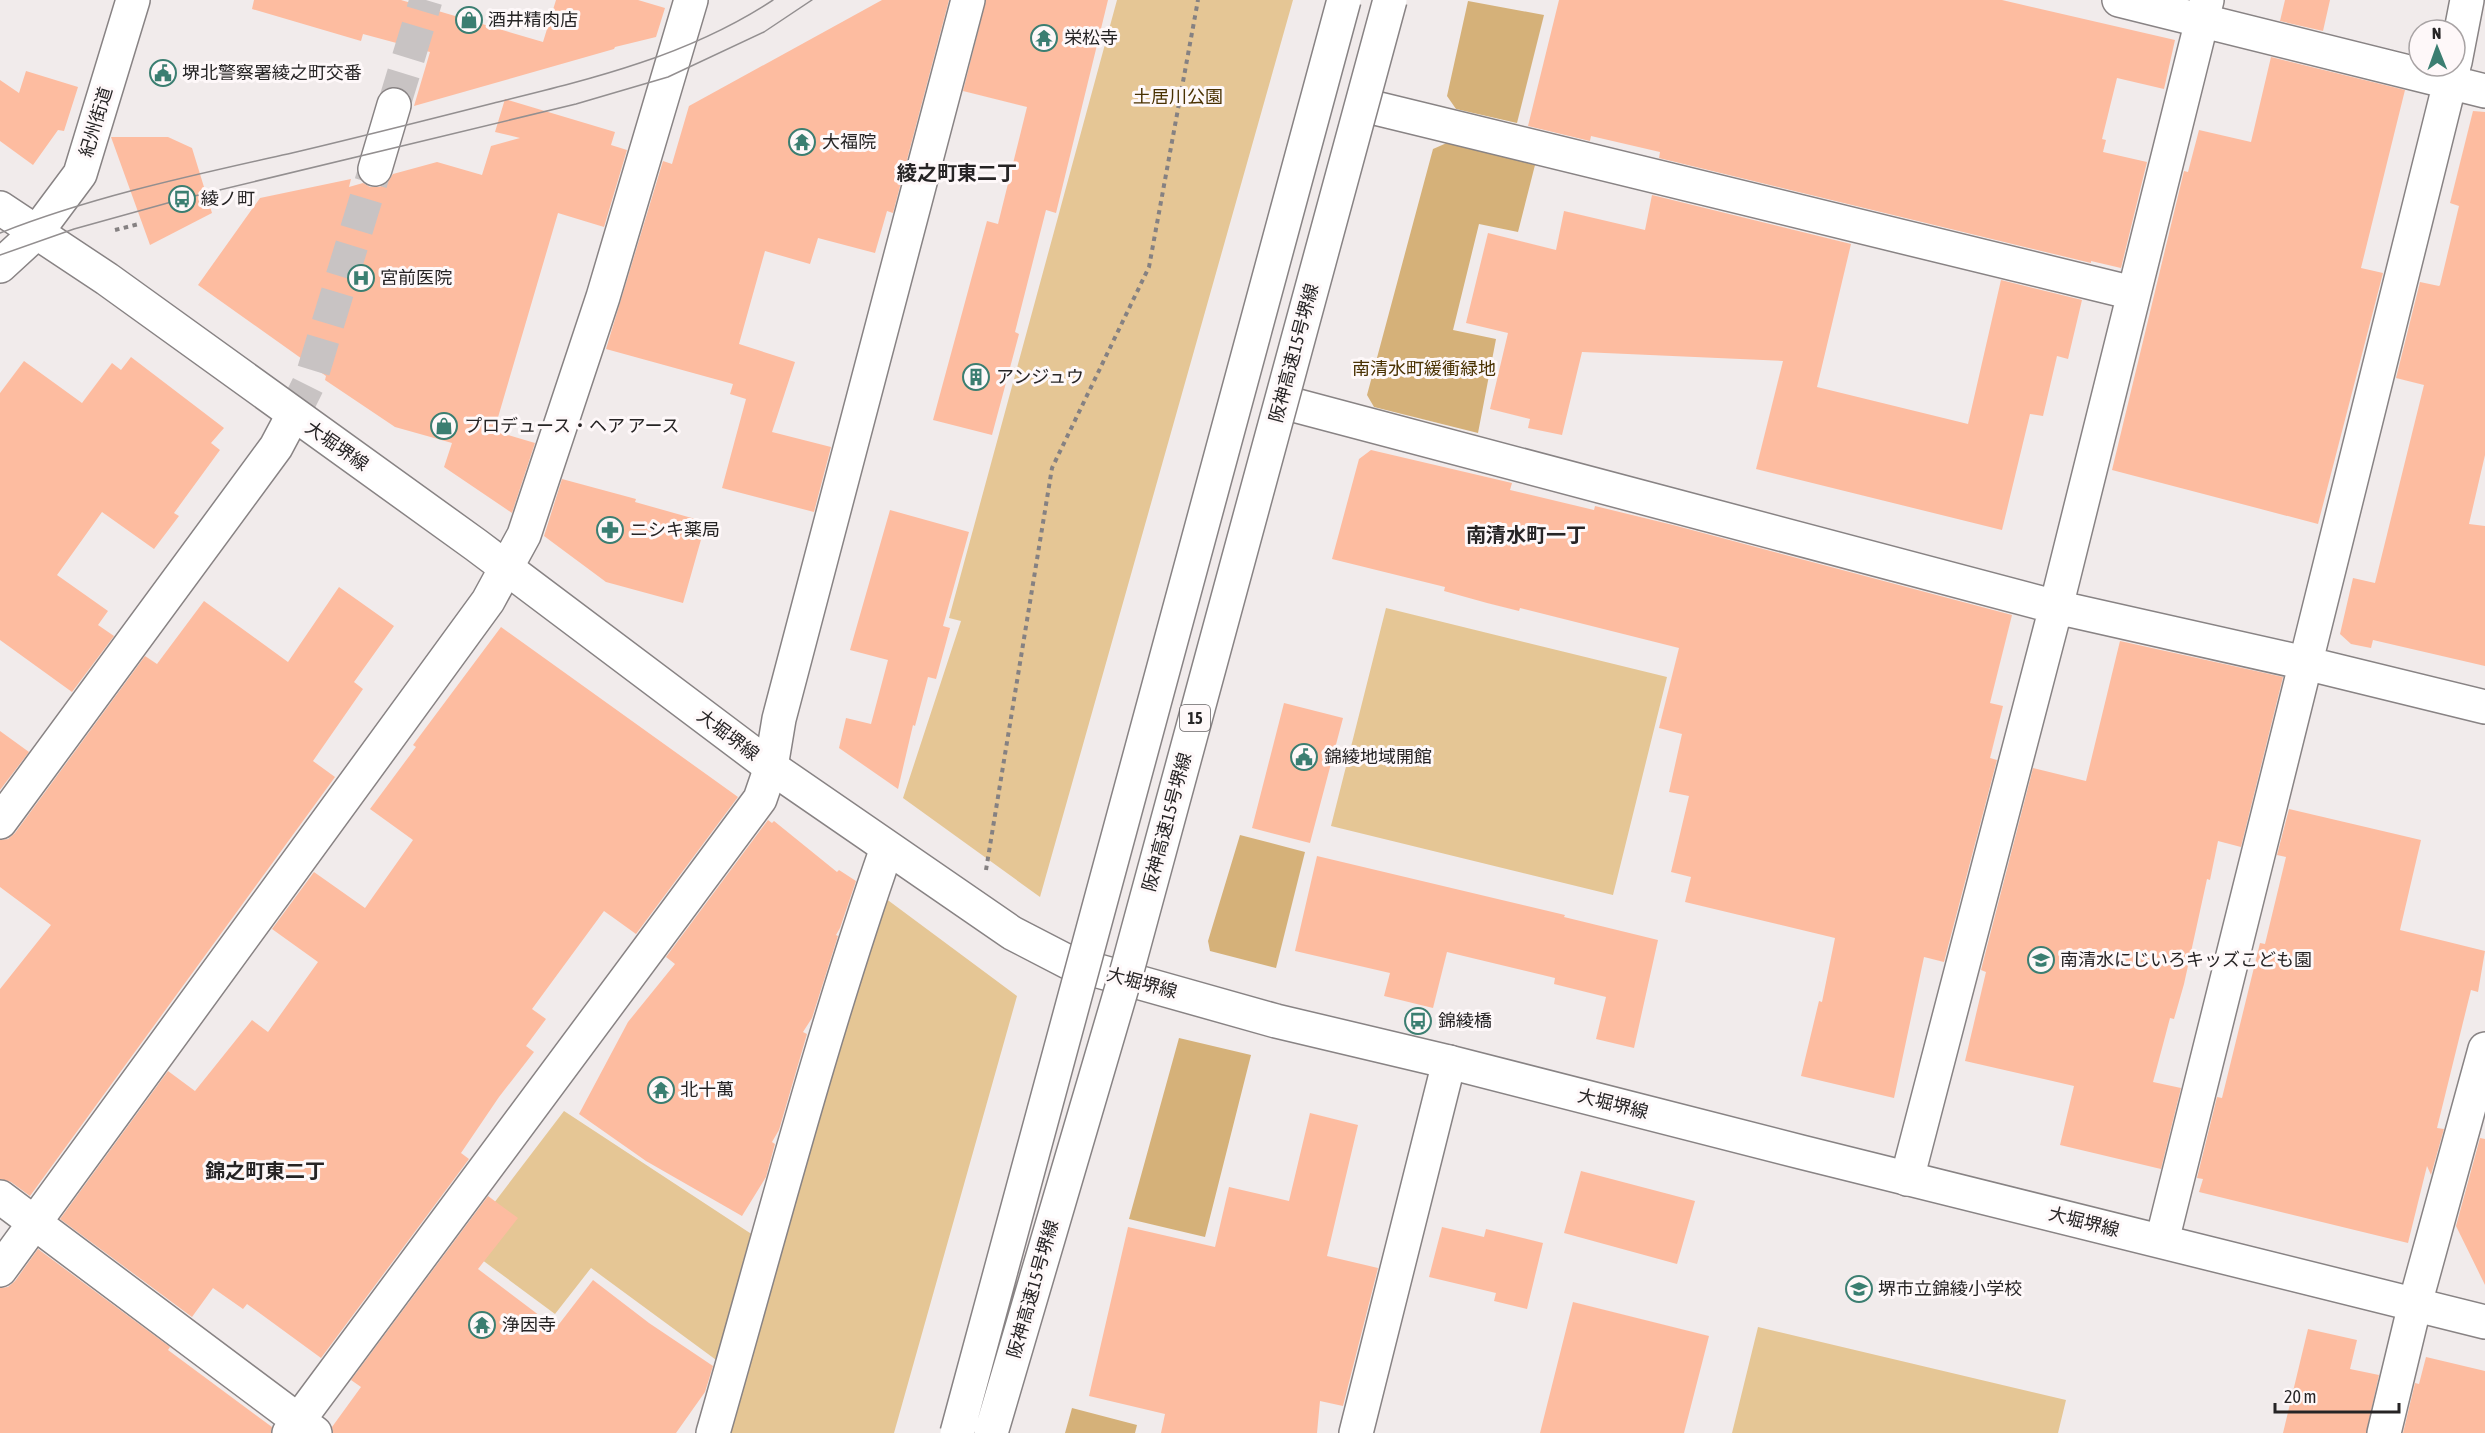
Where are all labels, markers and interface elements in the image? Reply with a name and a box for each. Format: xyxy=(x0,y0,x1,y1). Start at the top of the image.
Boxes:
shop icon: 酒井精肉店 xyxy=(454,5,484,35)
place label: 酒井精肉店 xyxy=(488,9,578,30)
north arrow xyxy=(2407,18,2467,78)
temple icon: 栄松寺 xyxy=(1029,23,1059,53)
text: N xyxy=(2432,24,2442,42)
place label: 栄松寺 xyxy=(1064,27,1118,48)
public building icon: 堺北警察署綾之町交番 xyxy=(148,58,178,88)
place label: 堺北警察署綾之町交番 xyxy=(182,62,362,83)
street label: 紀州街道 xyxy=(75,84,116,159)
park label: 土居川公園 xyxy=(1133,86,1223,107)
temple icon: 大福院 xyxy=(787,127,817,157)
place label: 大福院 xyxy=(822,131,876,152)
district label: 綾之町東二丁 xyxy=(897,161,1017,184)
bus stop icon: 綾ノ町 xyxy=(167,184,197,214)
place label: 綾ノ町 xyxy=(201,188,255,209)
hospital icon: 宮前医院 xyxy=(346,263,376,293)
place label: 宮前医院 xyxy=(380,267,452,288)
street label: 阪神高速15号堺線 xyxy=(1265,281,1322,425)
park label: 南清水町緩衝緑地 xyxy=(1352,358,1496,379)
building icon: アンジュウ xyxy=(961,362,991,392)
place label: アンジュウ xyxy=(996,366,1084,387)
shop icon: プロデュース・ヘア アース xyxy=(429,411,459,441)
place label: プロデュース・ヘア アース xyxy=(464,415,680,436)
street label: 大堀堺線 xyxy=(302,416,373,475)
pharmacy icon: ニシキ薬局 xyxy=(595,515,625,545)
place label: ニシキ薬局 xyxy=(630,519,720,540)
district label: 南清水町一丁 xyxy=(1466,523,1586,546)
street label: 大堀堺線 xyxy=(693,705,763,765)
road number: 15 xyxy=(1180,705,1210,731)
public building icon: 錦綾地域開館 xyxy=(1289,742,1319,772)
place label: 錦綾地域開館 xyxy=(1324,746,1432,767)
street label: 阪神高速15号堺線 xyxy=(1138,750,1195,894)
school or university icon: 南清水にじいろキッズこども園 xyxy=(2026,945,2056,975)
place label: 南清水にじいろキッズこども園 xyxy=(2060,949,2312,970)
street label: 大堀堺線 xyxy=(1105,963,1180,1002)
bus stop icon: 錦綾橋 xyxy=(1403,1006,1433,1036)
place label: 錦綾橋 xyxy=(1438,1010,1492,1031)
temple icon: 北十萬 xyxy=(646,1075,676,1105)
place label: 北十萬 xyxy=(680,1079,734,1100)
street label: 大堀堺線 xyxy=(1576,1085,1651,1122)
district label: 錦之町東二丁 xyxy=(205,1159,325,1182)
street label: 大堀堺線 xyxy=(2047,1203,2122,1240)
street label: 阪神高速15号堺線 xyxy=(1003,1217,1062,1360)
school or university icon: 堺市立錦綾小学校 xyxy=(1844,1274,1874,1304)
place label: 堺市立錦綾小学校 xyxy=(1878,1278,2022,1299)
temple icon: 浄因寺 xyxy=(467,1310,497,1340)
place label: 浄因寺 xyxy=(502,1314,556,1335)
scale bar xyxy=(2275,1376,2400,1414)
text: 20 m xyxy=(2284,1386,2316,1407)

